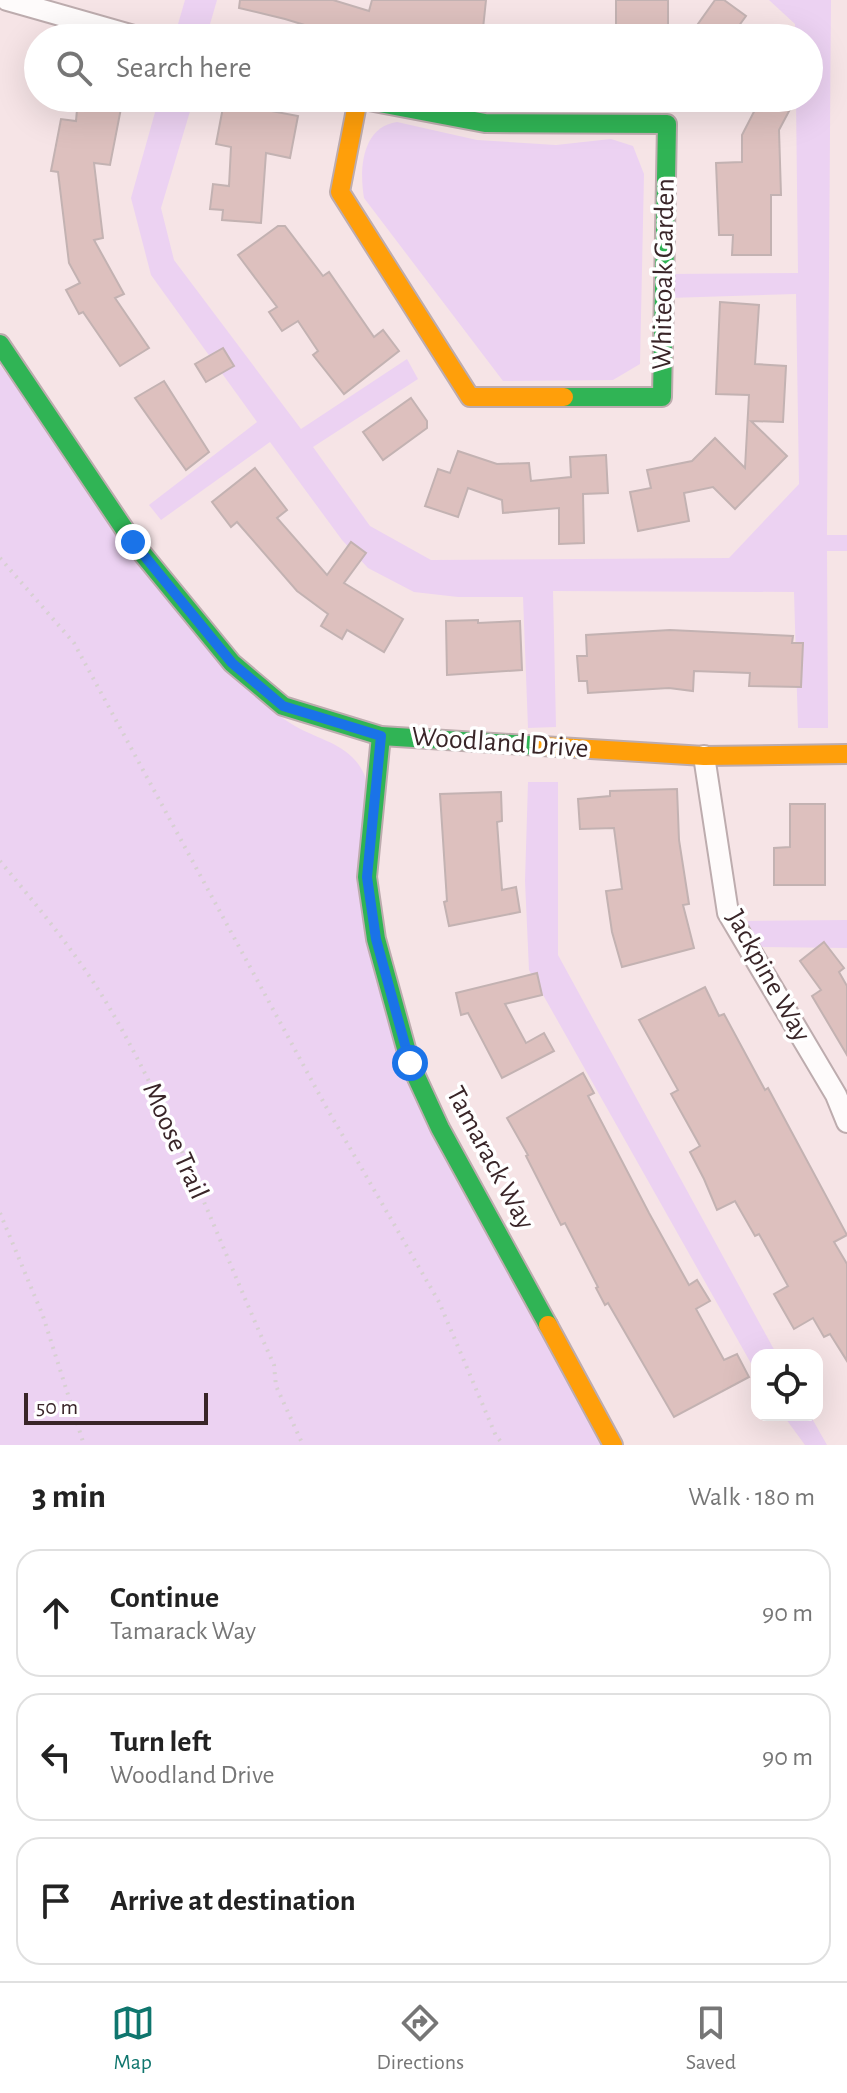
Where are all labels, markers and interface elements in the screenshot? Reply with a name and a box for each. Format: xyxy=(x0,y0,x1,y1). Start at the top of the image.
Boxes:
search box xyxy=(24,24,823,112)
icon: search xyxy=(52,46,96,90)
text: Search here xyxy=(116,53,252,83)
street label: Whiteoak Garden xyxy=(648,178,680,370)
route end xyxy=(115,524,151,560)
street label: Woodland Drive xyxy=(411,723,589,763)
street label: Jackpine Way xyxy=(720,906,816,1046)
route start xyxy=(392,1045,428,1081)
street label: Moose Trail xyxy=(137,1079,213,1203)
street label: Tamarack Way xyxy=(441,1082,539,1234)
map controls xyxy=(751,1349,823,1421)
button: locate xyxy=(751,1349,823,1421)
scale bar xyxy=(24,1389,208,1425)
text: 50 m xyxy=(36,1396,78,1418)
text: 3 min xyxy=(32,1480,106,1514)
text: Walk · 180 m xyxy=(688,1484,815,1510)
text: Continue xyxy=(110,1583,219,1613)
icon: ahead xyxy=(34,1591,78,1635)
text: 90 m xyxy=(762,1600,813,1626)
text: Tamarack Way xyxy=(110,1618,256,1644)
text: Turn left xyxy=(110,1727,211,1757)
icon: left xyxy=(34,1735,78,1779)
text: 90 m xyxy=(762,1744,813,1770)
text: Woodland Drive xyxy=(110,1762,275,1788)
icon: arrive xyxy=(34,1879,78,1923)
text: Arrive at destination xyxy=(110,1886,356,1916)
tab: Map xyxy=(111,2001,155,2075)
tab: Directions xyxy=(376,2001,464,2075)
tab: Saved xyxy=(686,2001,736,2075)

